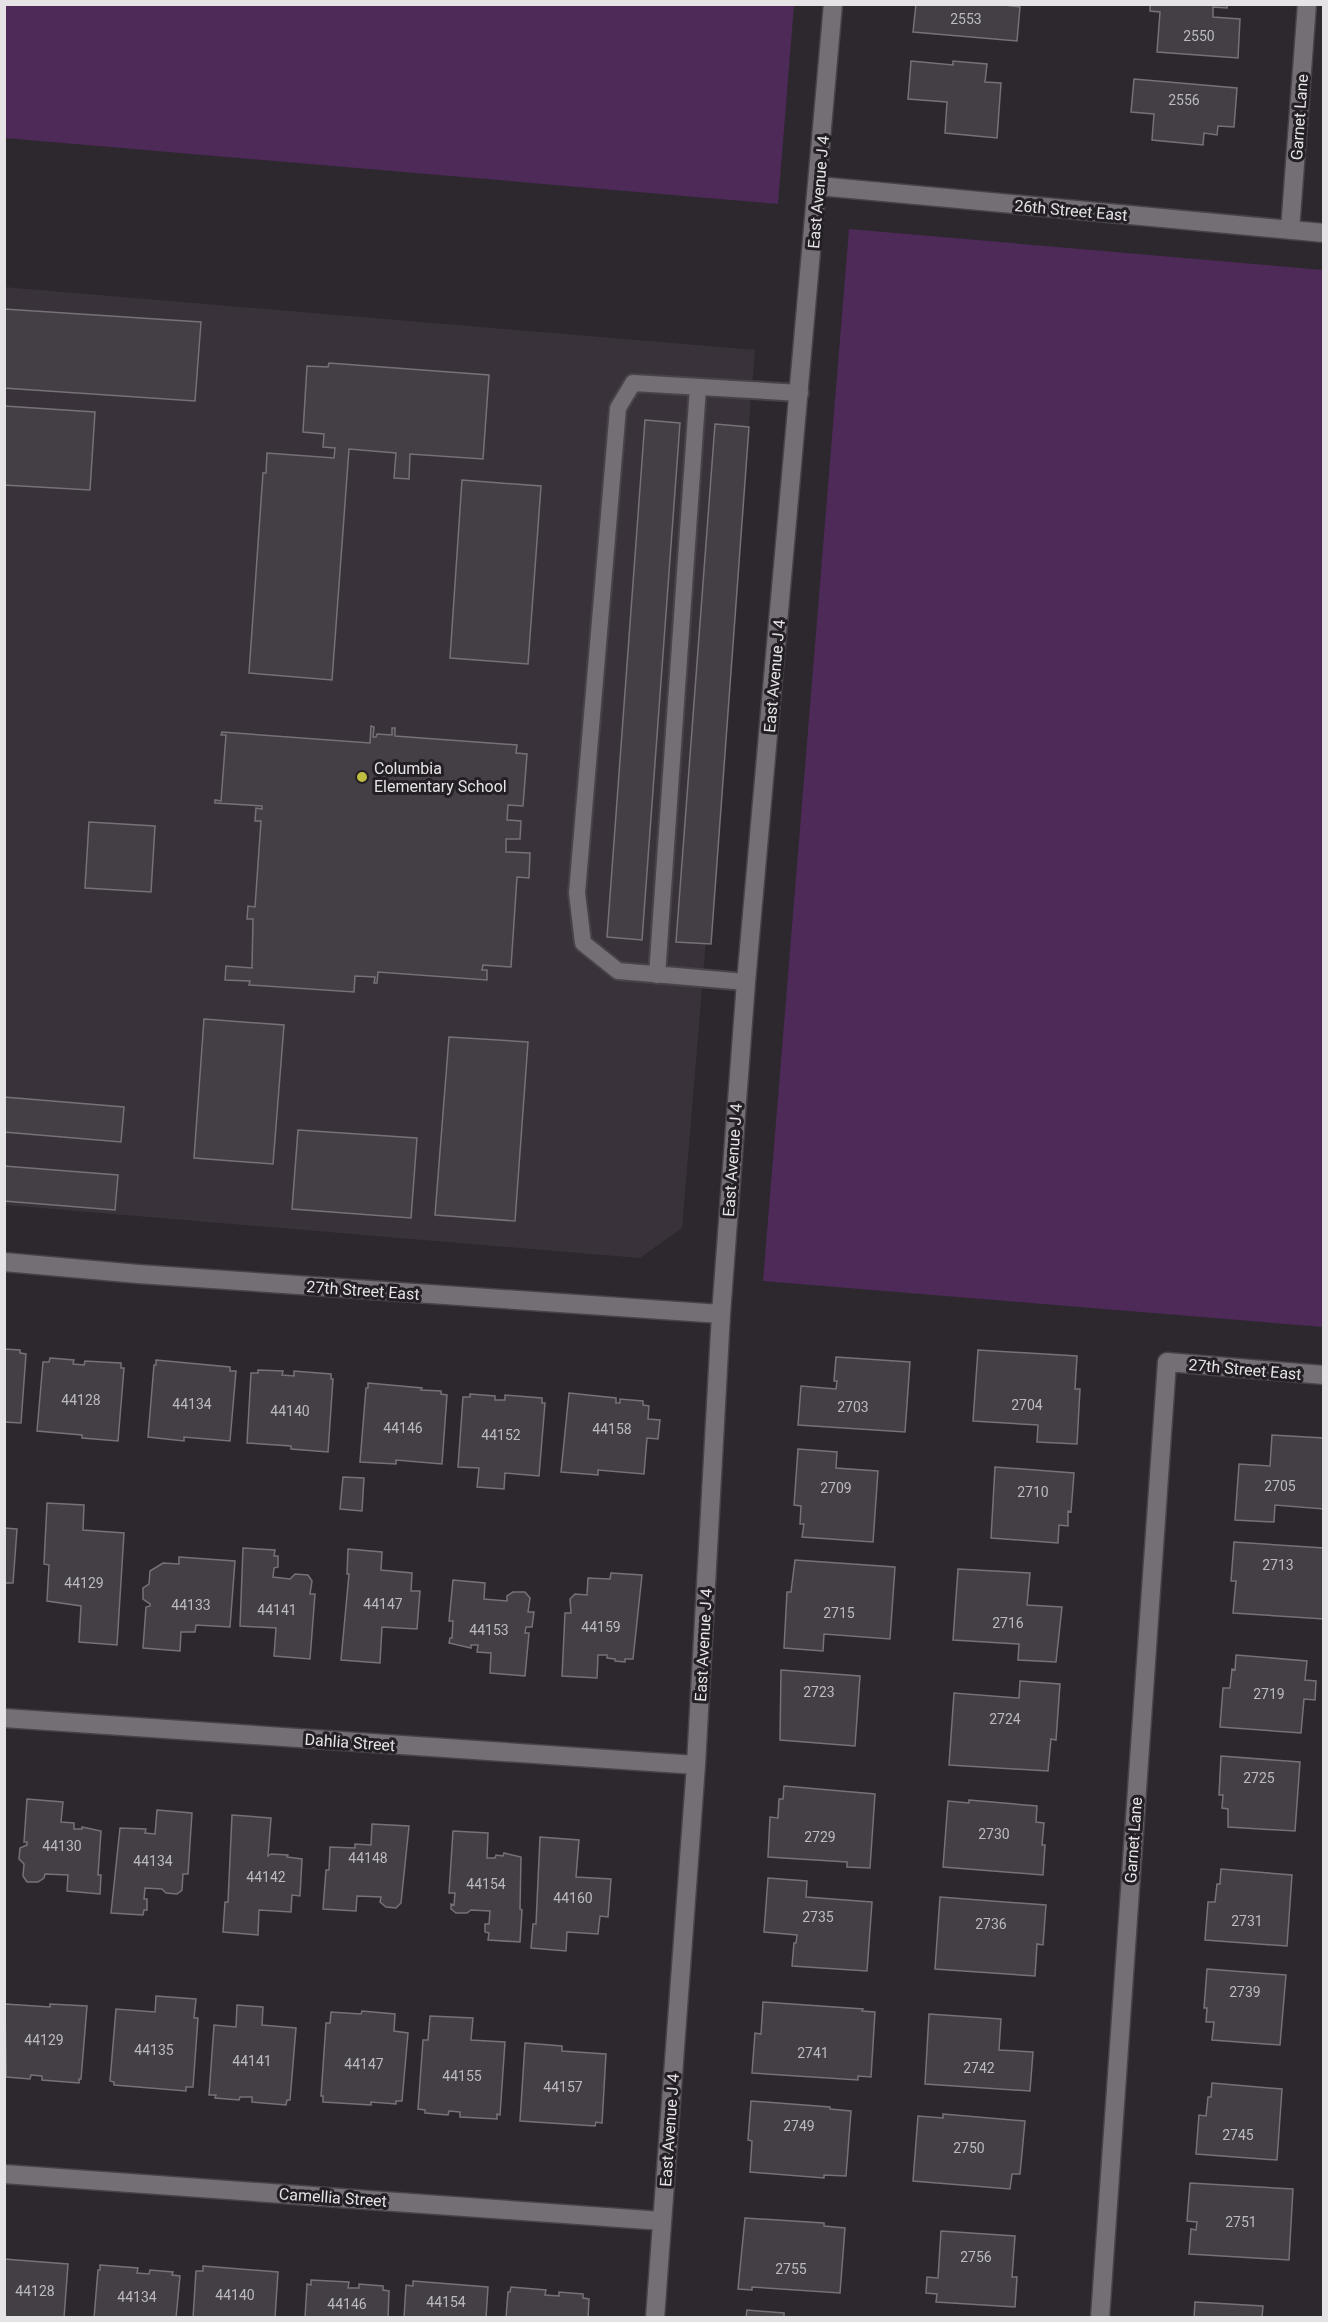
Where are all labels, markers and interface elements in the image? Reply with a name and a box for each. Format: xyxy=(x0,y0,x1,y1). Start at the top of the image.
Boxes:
house number: 2553 xyxy=(950,11,982,27)
house number: 2550 xyxy=(1183,28,1215,44)
street label: Garnet Lane xyxy=(1287,73,1312,161)
house number: 2556 xyxy=(1168,92,1200,108)
street label: East Avenue J 4 xyxy=(804,135,833,249)
street label: 26th Street East xyxy=(1014,196,1128,225)
street label: East Avenue J 4 xyxy=(760,619,789,733)
place label: Columbia Elementary School xyxy=(374,759,507,796)
marker: Columbia Elementary School xyxy=(355,770,369,784)
street label: East Avenue J 4 xyxy=(719,1103,746,1217)
street label: 27th Street East xyxy=(306,1277,420,1304)
street label: 27th Street East xyxy=(1188,1355,1302,1384)
house number: 44128 xyxy=(61,1392,101,1408)
house number: 44134 xyxy=(172,1396,212,1412)
house number: 2704 xyxy=(1011,1397,1043,1413)
house number: 2703 xyxy=(837,1399,869,1415)
house number: 44140 xyxy=(270,1403,310,1419)
house number: 44146 xyxy=(383,1420,423,1436)
house number: 44158 xyxy=(592,1421,632,1437)
house number: 44152 xyxy=(481,1427,521,1443)
house number: 2705 xyxy=(1264,1478,1296,1494)
house number: 2709 xyxy=(820,1480,852,1496)
house number: 2710 xyxy=(1017,1484,1049,1500)
house number: 2713 xyxy=(1262,1557,1294,1573)
house number: 44129 xyxy=(64,1575,104,1591)
street label: East Avenue J 4 xyxy=(691,1588,716,1702)
house number: 44147 xyxy=(363,1596,403,1612)
house number: 44133 xyxy=(171,1597,211,1613)
house number: 44141 xyxy=(257,1602,297,1618)
house number: 2715 xyxy=(823,1605,855,1621)
house number: 2716 xyxy=(992,1615,1024,1631)
house number: 44159 xyxy=(581,1619,621,1635)
house number: 44153 xyxy=(469,1622,509,1638)
house number: 2723 xyxy=(803,1684,835,1700)
house number: 2719 xyxy=(1253,1686,1285,1702)
house number: 2724 xyxy=(989,1711,1021,1727)
street label: Dahlia Street xyxy=(304,1730,396,1755)
house number: 2725 xyxy=(1243,1770,1275,1786)
street label: Garnet Lane xyxy=(1121,1796,1146,1884)
house number: 2730 xyxy=(978,1826,1010,1842)
house number: 2729 xyxy=(804,1829,836,1845)
house number: 44130 xyxy=(42,1838,82,1854)
house number: 44148 xyxy=(348,1850,388,1866)
house number: 44134 xyxy=(133,1853,173,1869)
house number: 44142 xyxy=(246,1869,286,1885)
house number: 44154 xyxy=(466,1876,506,1892)
house number: 44160 xyxy=(553,1890,593,1906)
house number: 2735 xyxy=(802,1909,834,1925)
house number: 2731 xyxy=(1231,1913,1263,1929)
house number: 2736 xyxy=(975,1916,1007,1932)
house number: 2739 xyxy=(1229,1984,1261,2000)
house number: 44129 xyxy=(24,2032,64,2048)
house number: 44135 xyxy=(134,2042,174,2058)
house number: 2741 xyxy=(797,2045,829,2061)
house number: 44141 xyxy=(232,2053,272,2069)
house number: 44147 xyxy=(344,2056,384,2072)
house number: 2742 xyxy=(963,2060,995,2076)
house number: 44155 xyxy=(442,2068,482,2084)
street label: East Avenue J 4 xyxy=(656,2073,683,2187)
house number: 44157 xyxy=(543,2079,583,2095)
house number: 2749 xyxy=(783,2118,815,2134)
house number: 2745 xyxy=(1222,2127,1254,2143)
house number: 2750 xyxy=(953,2140,985,2156)
street label: Camellia Street xyxy=(278,2184,388,2211)
house number: 2751 xyxy=(1225,2214,1257,2230)
house number: 2756 xyxy=(960,2249,992,2265)
house number: 2755 xyxy=(775,2261,807,2277)
house number: 44128 xyxy=(15,2283,55,2299)
house number: 44140 xyxy=(215,2287,255,2303)
house number: 44134 xyxy=(117,2289,157,2305)
house number: 44154 xyxy=(426,2294,466,2310)
house number: 44146 xyxy=(327,2296,367,2312)

